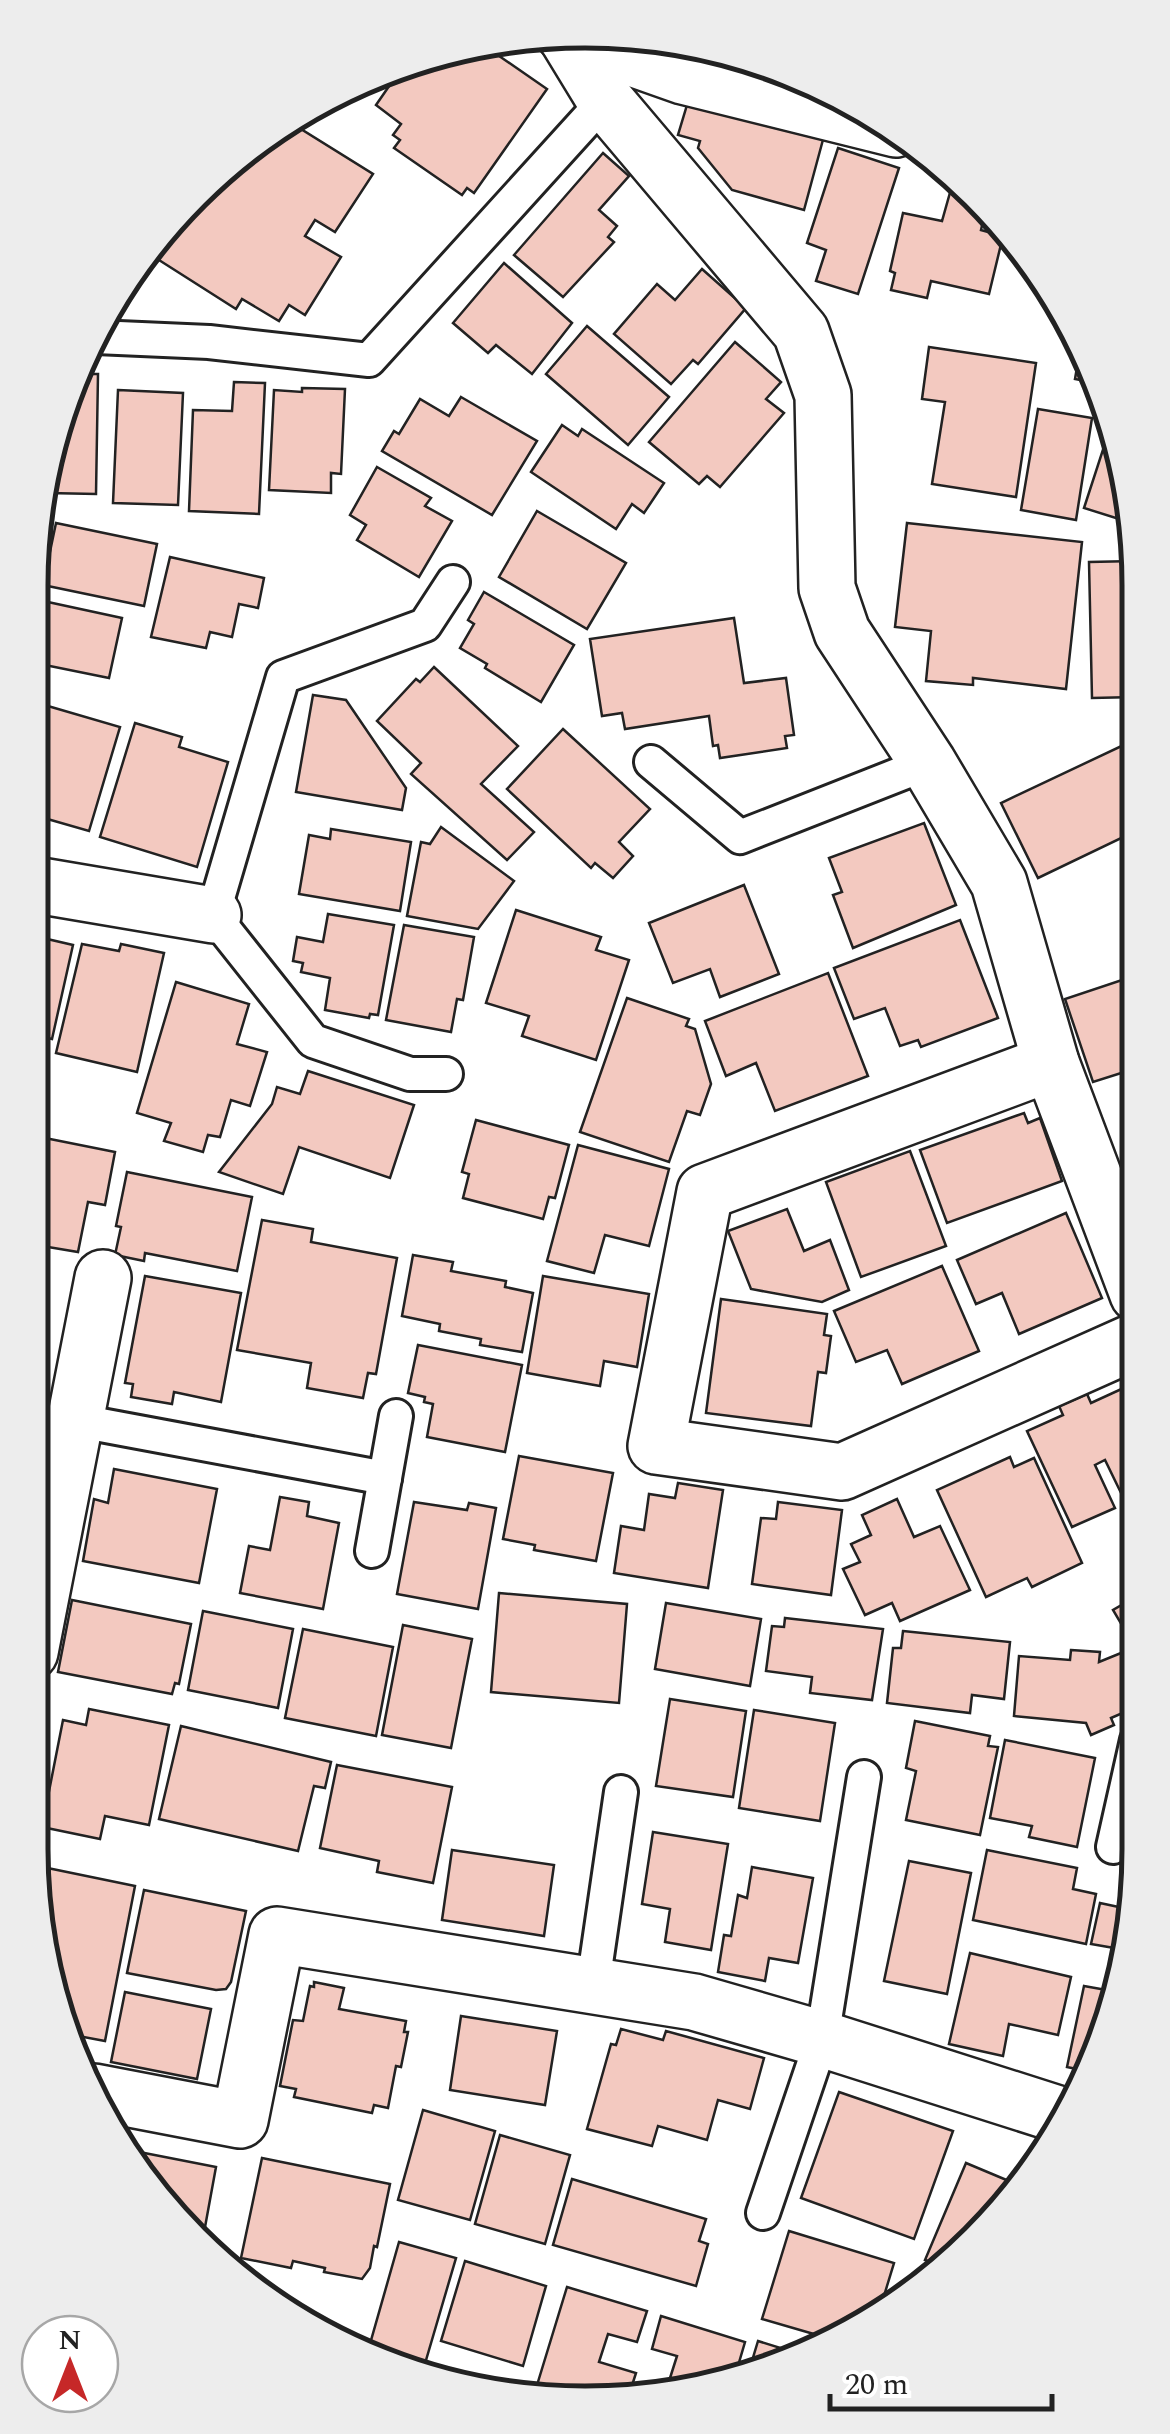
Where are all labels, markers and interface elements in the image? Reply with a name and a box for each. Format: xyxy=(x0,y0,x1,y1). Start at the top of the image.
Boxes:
north arrow xyxy=(20,2314,120,2414)
text: N xyxy=(59,2319,81,2362)
scale bar xyxy=(830,2349,1052,2411)
text: 20 m xyxy=(845,2362,908,2408)

